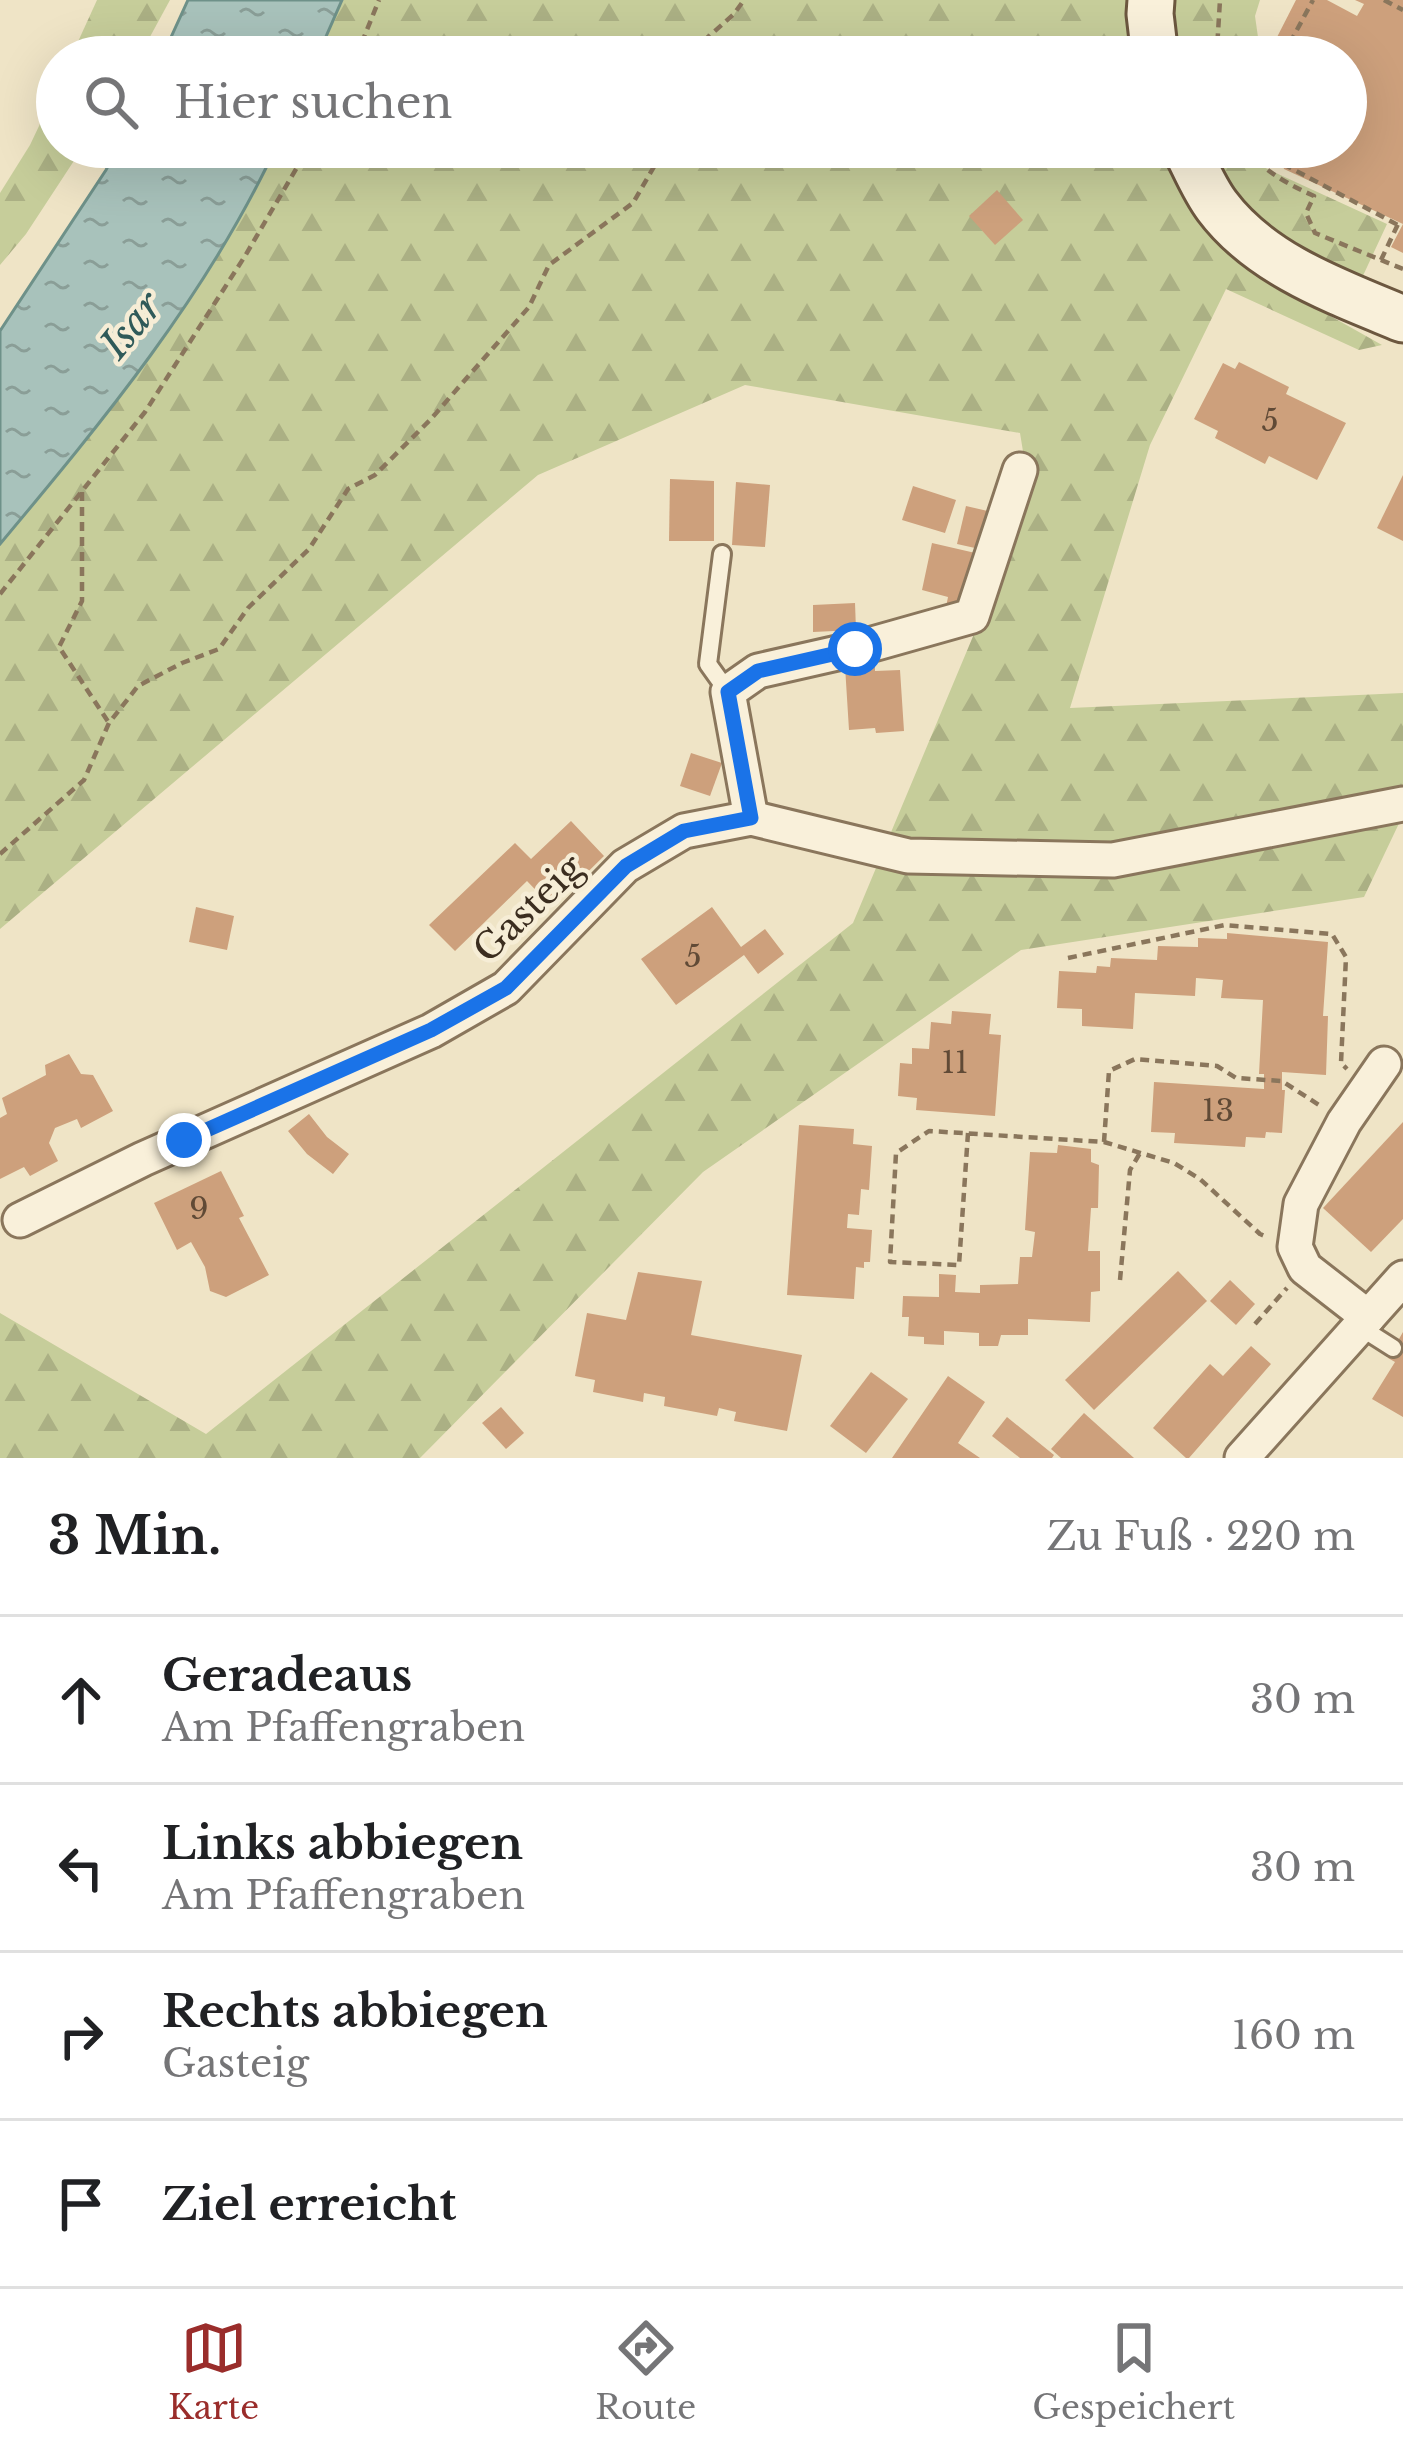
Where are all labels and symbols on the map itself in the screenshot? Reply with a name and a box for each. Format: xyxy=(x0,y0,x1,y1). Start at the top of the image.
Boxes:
water label: Isar xyxy=(89,281,174,370)
house number: 5 xyxy=(1261,402,1279,439)
route start xyxy=(828,622,882,676)
street label: Gasteig xyxy=(464,845,593,972)
house number: 5 xyxy=(684,938,702,975)
house number: 11 xyxy=(942,1044,968,1081)
house number: 13 xyxy=(1202,1092,1234,1129)
route end xyxy=(157,1113,211,1167)
house number: 9 xyxy=(189,1190,209,1227)

